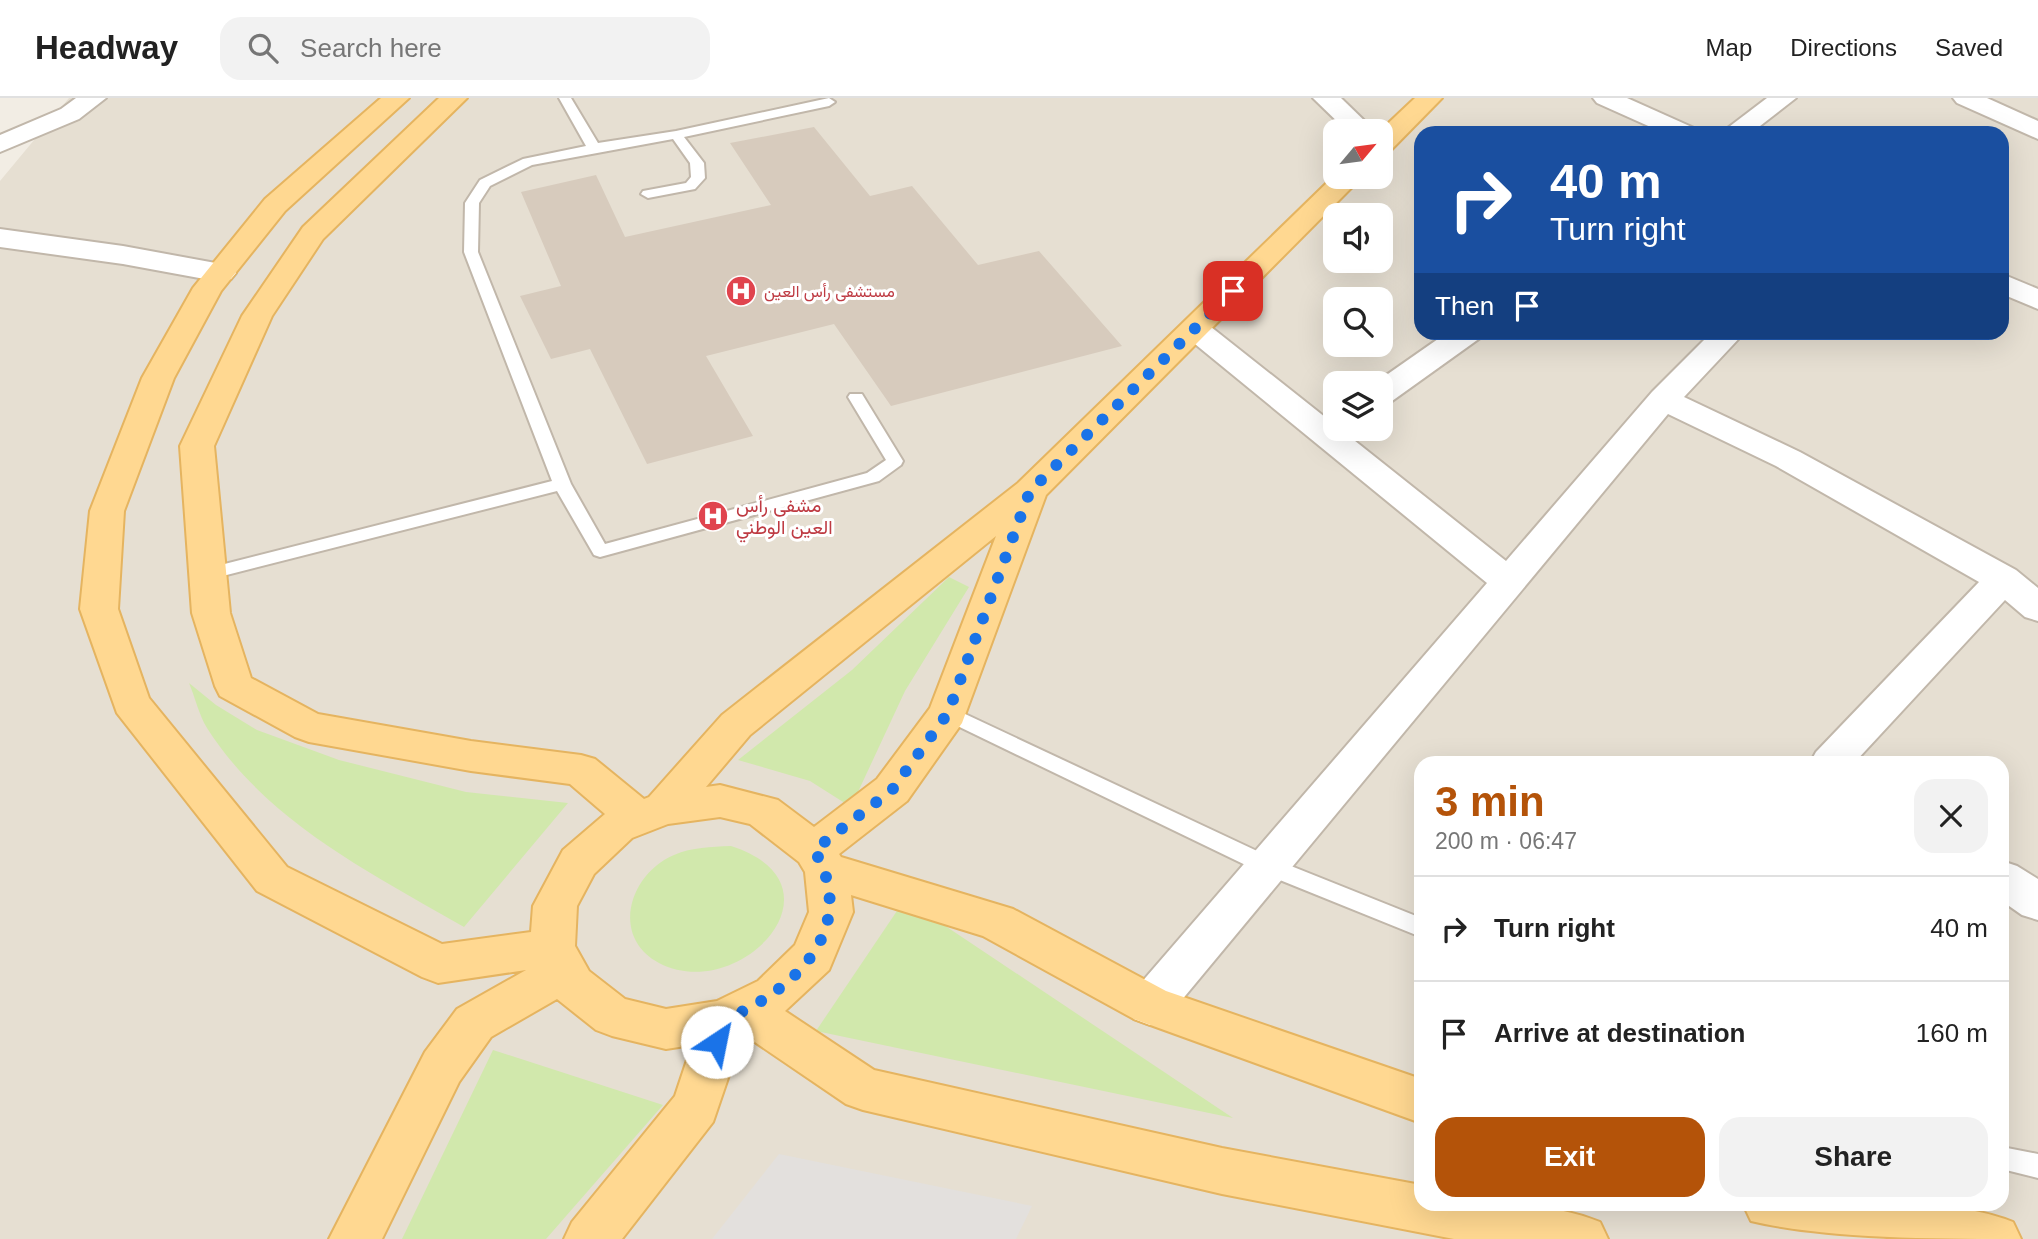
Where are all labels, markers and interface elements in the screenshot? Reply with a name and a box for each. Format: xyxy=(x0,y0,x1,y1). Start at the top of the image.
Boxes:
search box xyxy=(220,17,710,80)
text: Headway xyxy=(35,29,178,66)
icon: search xyxy=(244,29,282,67)
text: Search here xyxy=(300,33,442,63)
text: Map xyxy=(1706,34,1752,61)
text: Directions xyxy=(1790,34,1897,61)
text: Saved xyxy=(1935,34,2003,61)
north arrow xyxy=(1323,119,1393,189)
map controls xyxy=(1323,119,1393,441)
icon: right xyxy=(1435,154,1526,245)
text: 40 m xyxy=(1550,154,1662,208)
button: sound xyxy=(1323,203,1393,273)
text: Turn right xyxy=(1550,211,1686,247)
pin xyxy=(1203,261,1263,321)
icon: arrive xyxy=(1214,272,1252,310)
hospital icon: مستشفى رأس العين xyxy=(724,274,758,308)
place label: مستشفى رأس العين xyxy=(764,283,895,302)
button: search xyxy=(1323,287,1393,357)
icon: arrive xyxy=(1508,287,1546,325)
text: Then xyxy=(1435,291,1494,321)
button: layers xyxy=(1323,371,1393,441)
place label: مشفى رأس العين الوطني xyxy=(736,495,833,543)
hospital icon: مشفى رأس العين الوطني xyxy=(696,499,730,533)
text: 3 min xyxy=(1435,778,1545,825)
button: close xyxy=(1914,779,1988,853)
text: 200 m · 06:47 xyxy=(1435,828,1577,854)
icon: right xyxy=(1435,910,1473,948)
text: Turn right xyxy=(1494,913,1615,943)
text: 40 m xyxy=(1930,913,1988,943)
position arrow xyxy=(680,1005,754,1079)
icon: arrive xyxy=(1435,1015,1473,1053)
text: Arrive at destination xyxy=(1494,1018,1745,1048)
text: 160 m xyxy=(1916,1018,1988,1048)
button: Exit xyxy=(1435,1117,1705,1197)
button: Share xyxy=(1719,1117,1988,1197)

